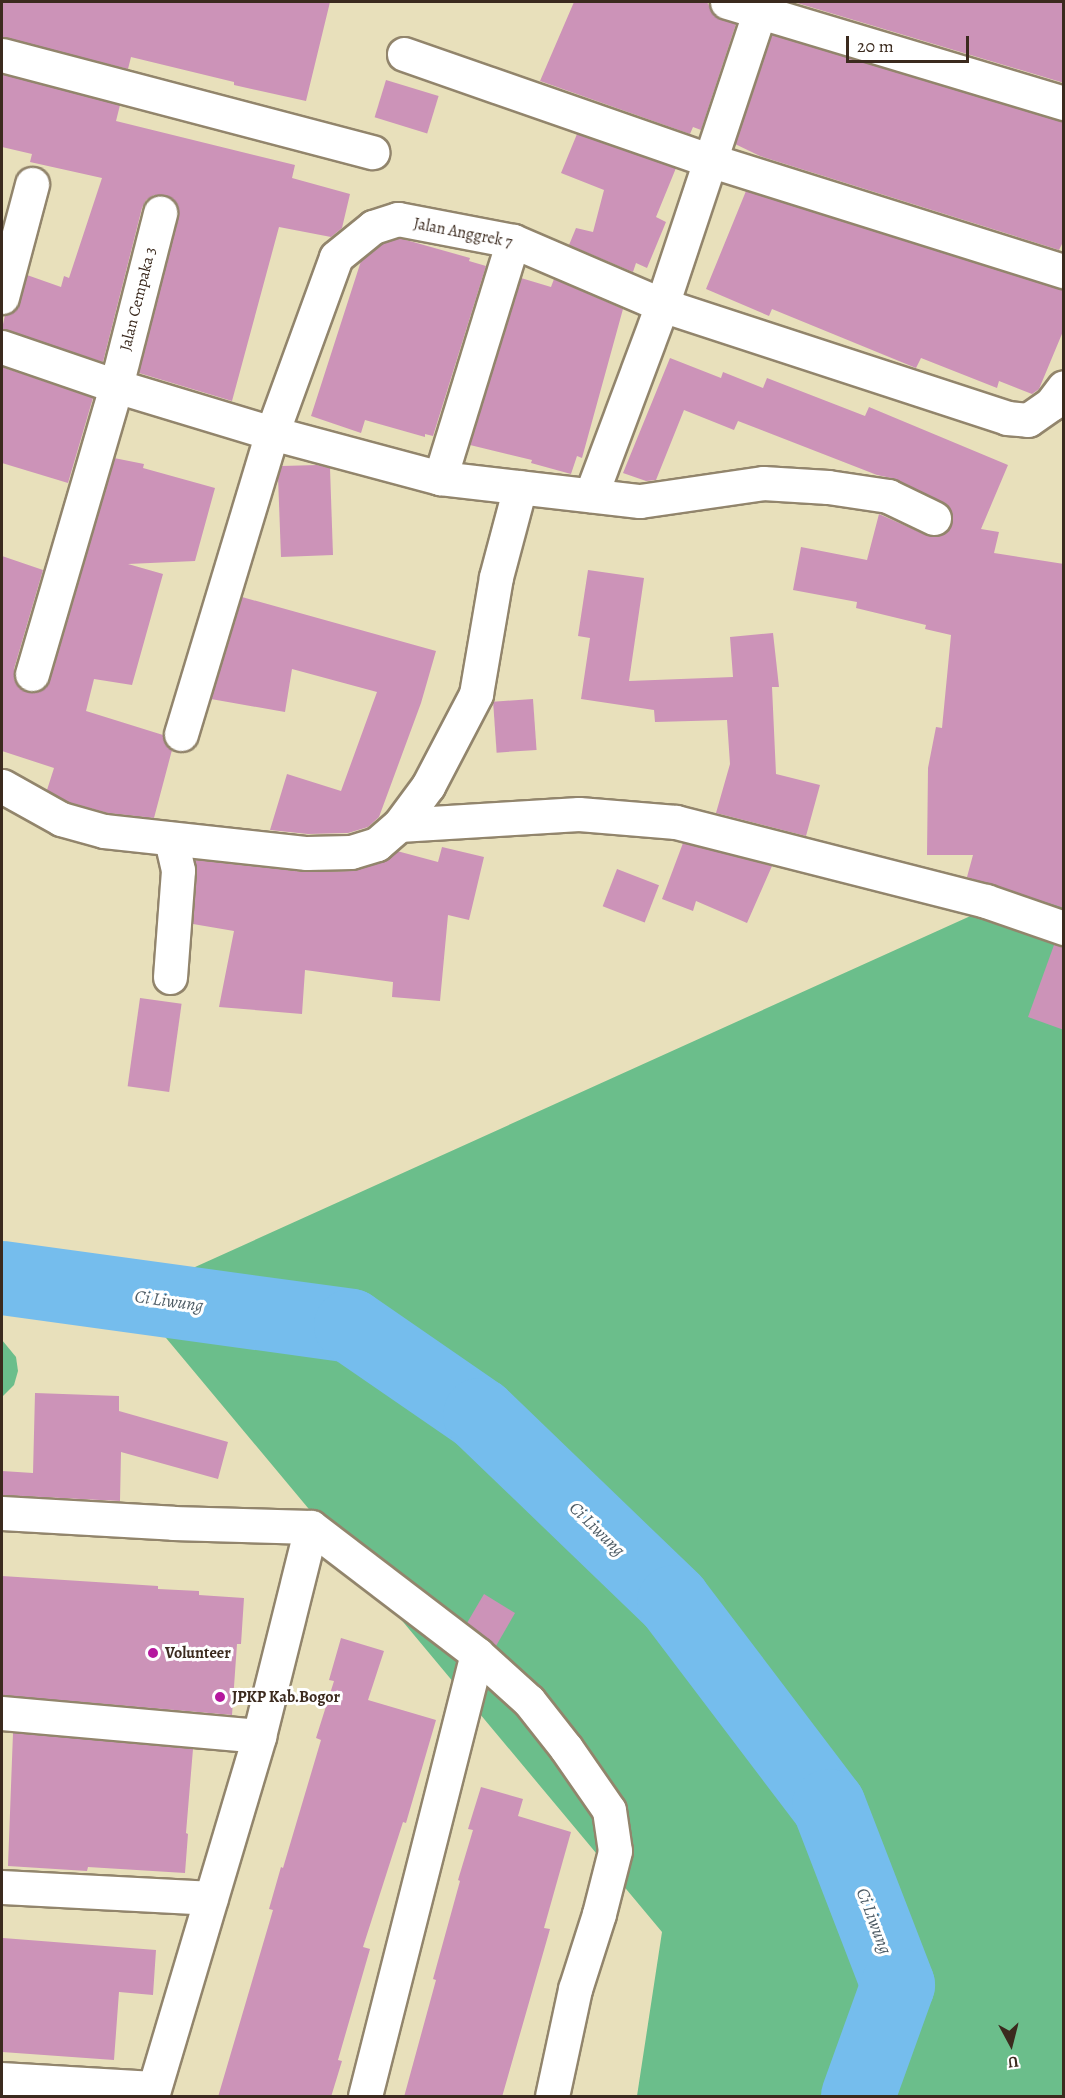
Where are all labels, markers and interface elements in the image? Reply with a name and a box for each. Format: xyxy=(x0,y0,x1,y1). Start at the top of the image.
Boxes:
scale bar xyxy=(849,24,972,62)
text: 20 m xyxy=(857,34,894,58)
street label: Jalan Anggrek 7 xyxy=(412,214,514,252)
street label: Jalan Cempaka 3 xyxy=(116,245,160,353)
water label: Ci Liwung xyxy=(133,1286,205,1316)
water label: Ci Liwung xyxy=(565,1497,629,1561)
place label: Volunteer xyxy=(165,1643,231,1663)
marker: Volunteer xyxy=(146,1646,160,1660)
place label: JPKP Kab.Bogor xyxy=(232,1687,340,1707)
marker: JPKP Kab.Bogor xyxy=(213,1690,227,1704)
water label: Ci Liwung xyxy=(852,1885,896,1957)
north arrow xyxy=(981,2014,1041,2074)
text: U xyxy=(1007,2050,1020,2073)

